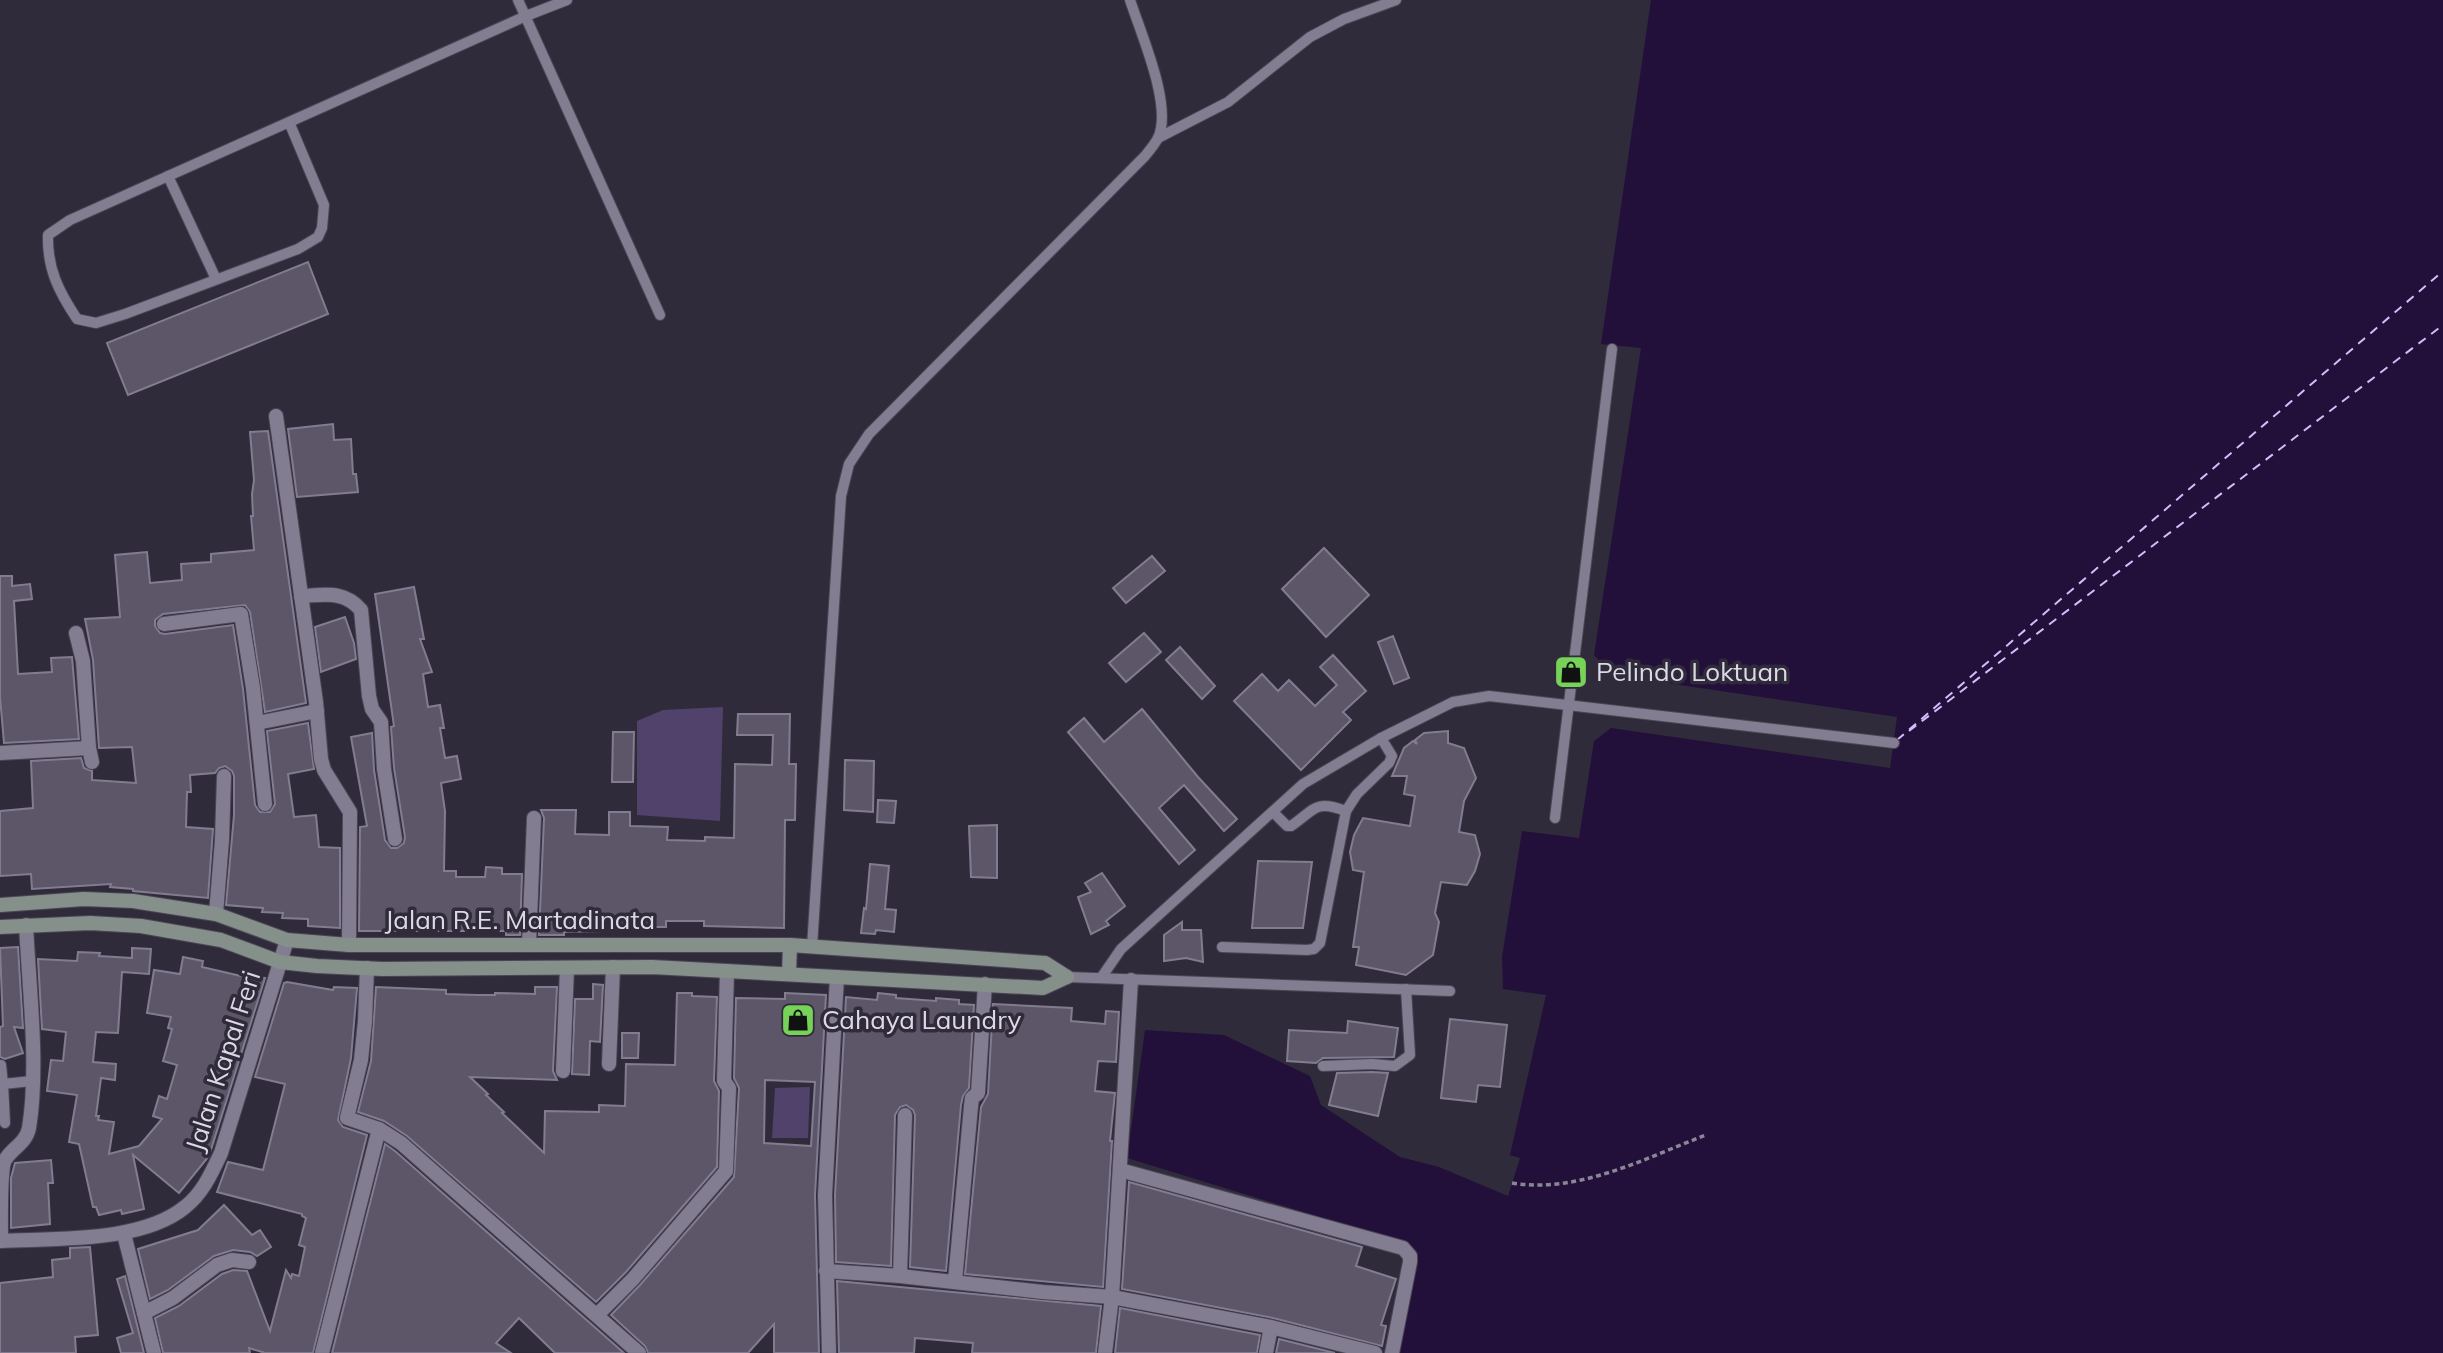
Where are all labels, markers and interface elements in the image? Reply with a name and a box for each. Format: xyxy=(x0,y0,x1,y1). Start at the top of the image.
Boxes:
shop icon: Pelindo Loktuan xyxy=(1552,653,1590,691)
place label: Pelindo Loktuan xyxy=(1596,655,1788,688)
street label: Jalan R.E. Martadinata xyxy=(385,903,655,936)
street label: Jalan Kapal Feri xyxy=(178,966,267,1155)
shop icon: Cahaya Laundry xyxy=(779,1001,817,1039)
place label: Cahaya Laundry xyxy=(822,1003,1021,1036)

